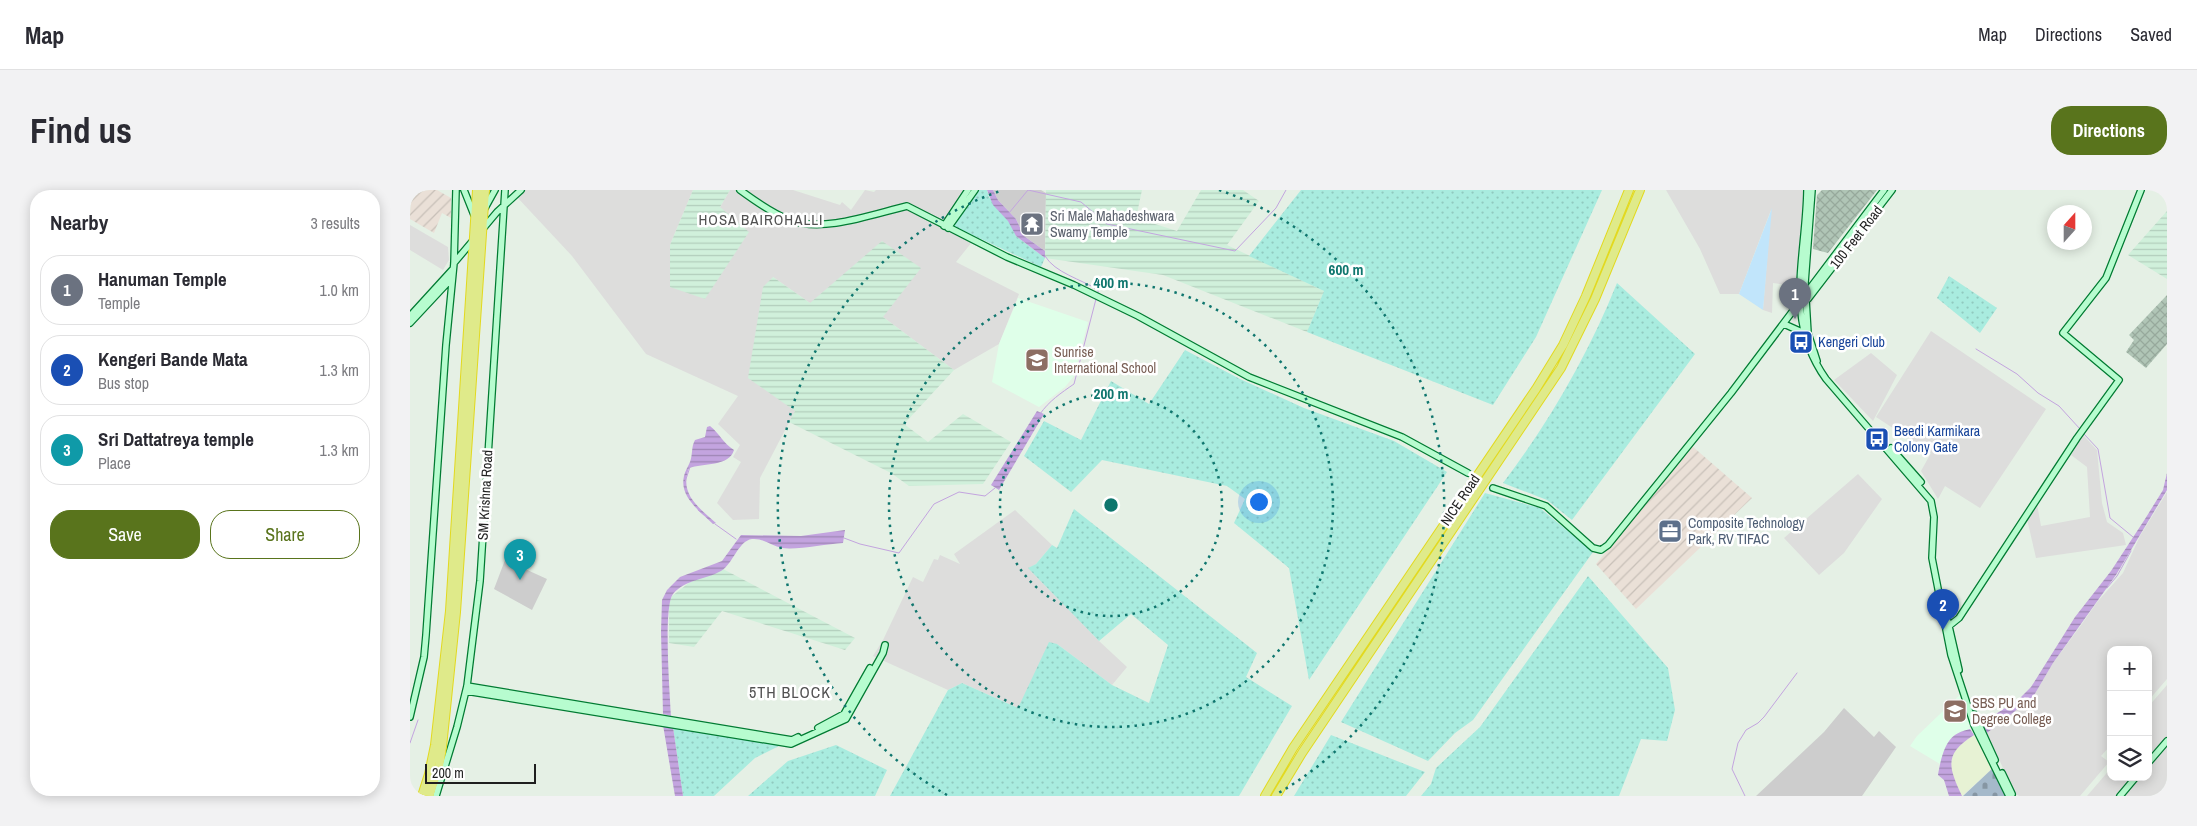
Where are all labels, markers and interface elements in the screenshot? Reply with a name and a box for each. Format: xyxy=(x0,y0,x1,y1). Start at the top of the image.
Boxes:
text: Map xyxy=(25,19,64,51)
text: Map xyxy=(1978,22,2007,47)
text: Directions xyxy=(2035,22,2102,47)
text: Saved xyxy=(2130,22,2172,47)
button: Directions xyxy=(2051,106,2167,155)
text: Find us xyxy=(30,107,132,154)
street label: 100 Feet Road xyxy=(1826,202,1886,272)
north arrow xyxy=(2047,205,2092,250)
place label: Sri Male Mahadeshwara Swamy Temple xyxy=(1050,207,1175,241)
text: Nearby xyxy=(50,208,108,237)
district label: HOSA BAIROHALLI xyxy=(698,209,824,230)
temple icon: Sri Male Mahadeshwara Swamy Temple xyxy=(1019,211,1045,237)
text: 3 results xyxy=(310,212,360,234)
text: 600 m xyxy=(1329,259,1363,280)
text: Hanuman Temple xyxy=(98,266,227,292)
text: 400 m xyxy=(1094,272,1128,293)
pin: 1 xyxy=(1779,278,1811,319)
text: 1 xyxy=(63,279,71,301)
text: 1.0 km xyxy=(320,279,359,301)
text: Temple xyxy=(98,292,140,314)
bus stop icon: Kengeri Club xyxy=(1788,329,1814,355)
place label: Kengeri Club xyxy=(1818,333,1885,351)
place label: Sunrise International School xyxy=(1054,343,1156,377)
text: Kengeri Bande Mata xyxy=(98,346,248,372)
school or university icon: Sunrise International School xyxy=(1024,347,1050,373)
text: 2 xyxy=(63,359,71,381)
text: 1.3 km xyxy=(320,359,359,381)
text: Bus stop xyxy=(98,372,149,394)
text: 200 m xyxy=(1094,383,1128,404)
place label: Beedi Karmikara Colony Gate xyxy=(1894,422,1981,456)
text: Sri Dattatreya temple xyxy=(98,426,254,452)
bus stop icon: Beedi Karmikara Colony Gate xyxy=(1864,426,1890,452)
text: 3 xyxy=(63,439,71,461)
text: 1.3 km xyxy=(320,439,359,461)
street label: SM Krishna Road xyxy=(474,449,496,541)
text: Place xyxy=(98,452,131,474)
street label: NICE Road xyxy=(1436,471,1484,529)
your location xyxy=(1246,489,1272,515)
centre of rings xyxy=(1102,496,1120,514)
button: Save xyxy=(50,510,200,559)
button: Share xyxy=(210,510,360,559)
place label: Composite Technology Park, RV TIFAC xyxy=(1688,514,1805,548)
office icon: Composite Technology Park, RV TIFAC xyxy=(1657,518,1683,544)
pin: 3 xyxy=(504,539,536,580)
pin: 2 xyxy=(1927,589,1959,630)
map controls xyxy=(2107,646,2152,781)
button: + xyxy=(2107,646,2152,691)
district label: 5TH BLOCK xyxy=(749,681,831,703)
button: − xyxy=(2107,691,2152,736)
place label: SBS PU and Degree College xyxy=(1972,694,2052,728)
school or university icon: SBS PU and Degree College xyxy=(1942,698,1968,724)
button: layers xyxy=(2107,736,2152,781)
scale bar xyxy=(425,761,536,784)
text: 200 m xyxy=(432,764,464,782)

